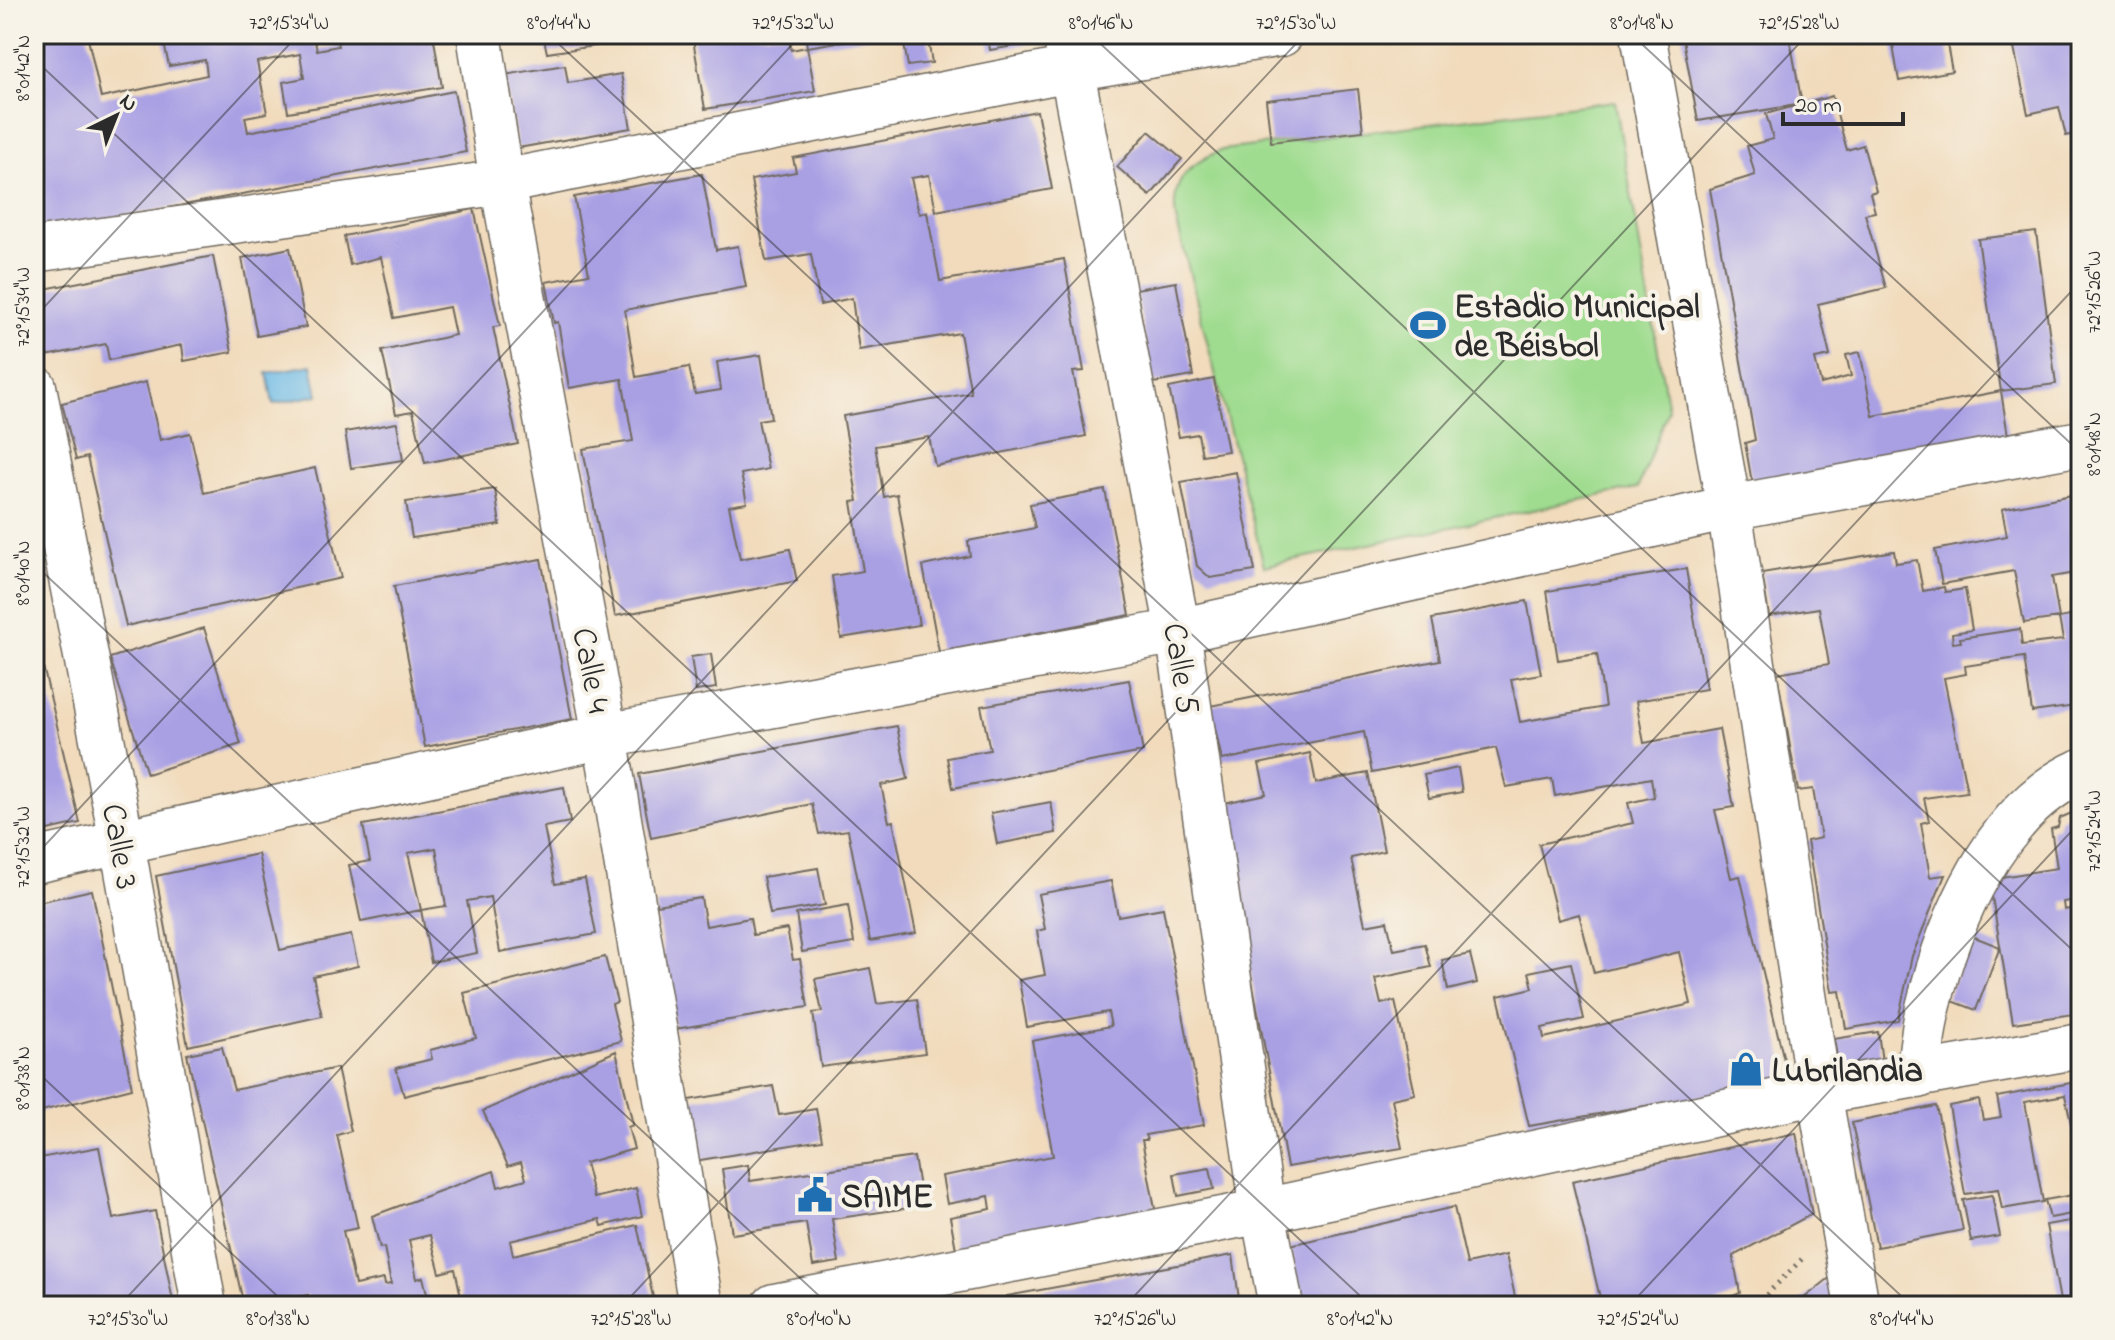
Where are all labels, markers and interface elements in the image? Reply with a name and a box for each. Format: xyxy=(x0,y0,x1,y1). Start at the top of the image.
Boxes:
text: 72°15'34"W xyxy=(249,10,329,39)
text: 8°01'44"N xyxy=(527,10,591,39)
text: 72°15'32"W xyxy=(752,10,834,39)
text: 8°01'46"N xyxy=(1068,10,1134,39)
text: 72°15'30"W xyxy=(1256,10,1336,39)
text: 8°01'48"N xyxy=(1610,10,1674,39)
text: 72°15'28"W xyxy=(1758,10,1840,39)
text: 8°01'42"N xyxy=(10,35,39,101)
north arrow xyxy=(76,76,156,156)
scale bar xyxy=(1783,76,1903,126)
text: N xyxy=(111,87,144,120)
text: 20 m xyxy=(1795,89,1842,124)
text: 72°15'26"W xyxy=(2081,251,2110,333)
text: 72°15'34"W xyxy=(10,267,39,347)
place label: Estadio Municipal de Béisbol xyxy=(1454,284,1700,373)
sports icon: Estadio Municipal de Béisbol xyxy=(1409,306,1447,344)
text: 8°01'48"N xyxy=(2081,412,2110,476)
text: 8°01'40"N xyxy=(10,540,39,606)
street label: Calle 5 xyxy=(1147,619,1211,718)
street label: Calle 4 xyxy=(556,624,622,718)
text: 72°15'24"W xyxy=(2081,790,2110,872)
street label: Calle 3 xyxy=(86,800,150,893)
text: 72°15'32"W xyxy=(10,806,39,888)
text: 8°01'38"N xyxy=(10,1046,39,1110)
place label: Lubrilandia xyxy=(1772,1048,1923,1098)
shop icon: Lubrilandia xyxy=(1727,1050,1765,1088)
place label: SAIME xyxy=(841,1174,933,1224)
public building icon: SAIME xyxy=(796,1176,834,1214)
text: 72°15'30"W xyxy=(88,1306,168,1335)
text: 8°01'38"N xyxy=(246,1306,310,1335)
text: 72°15'28"W xyxy=(590,1306,672,1335)
text: 8°01'40"N xyxy=(786,1306,852,1335)
text: 72°15'26"W xyxy=(1094,1306,1176,1335)
text: 8°01'42"N xyxy=(1327,1306,1393,1335)
text: 72°15'24"W xyxy=(1597,1306,1679,1335)
text: 8°01'44"N xyxy=(1870,1306,1934,1335)

